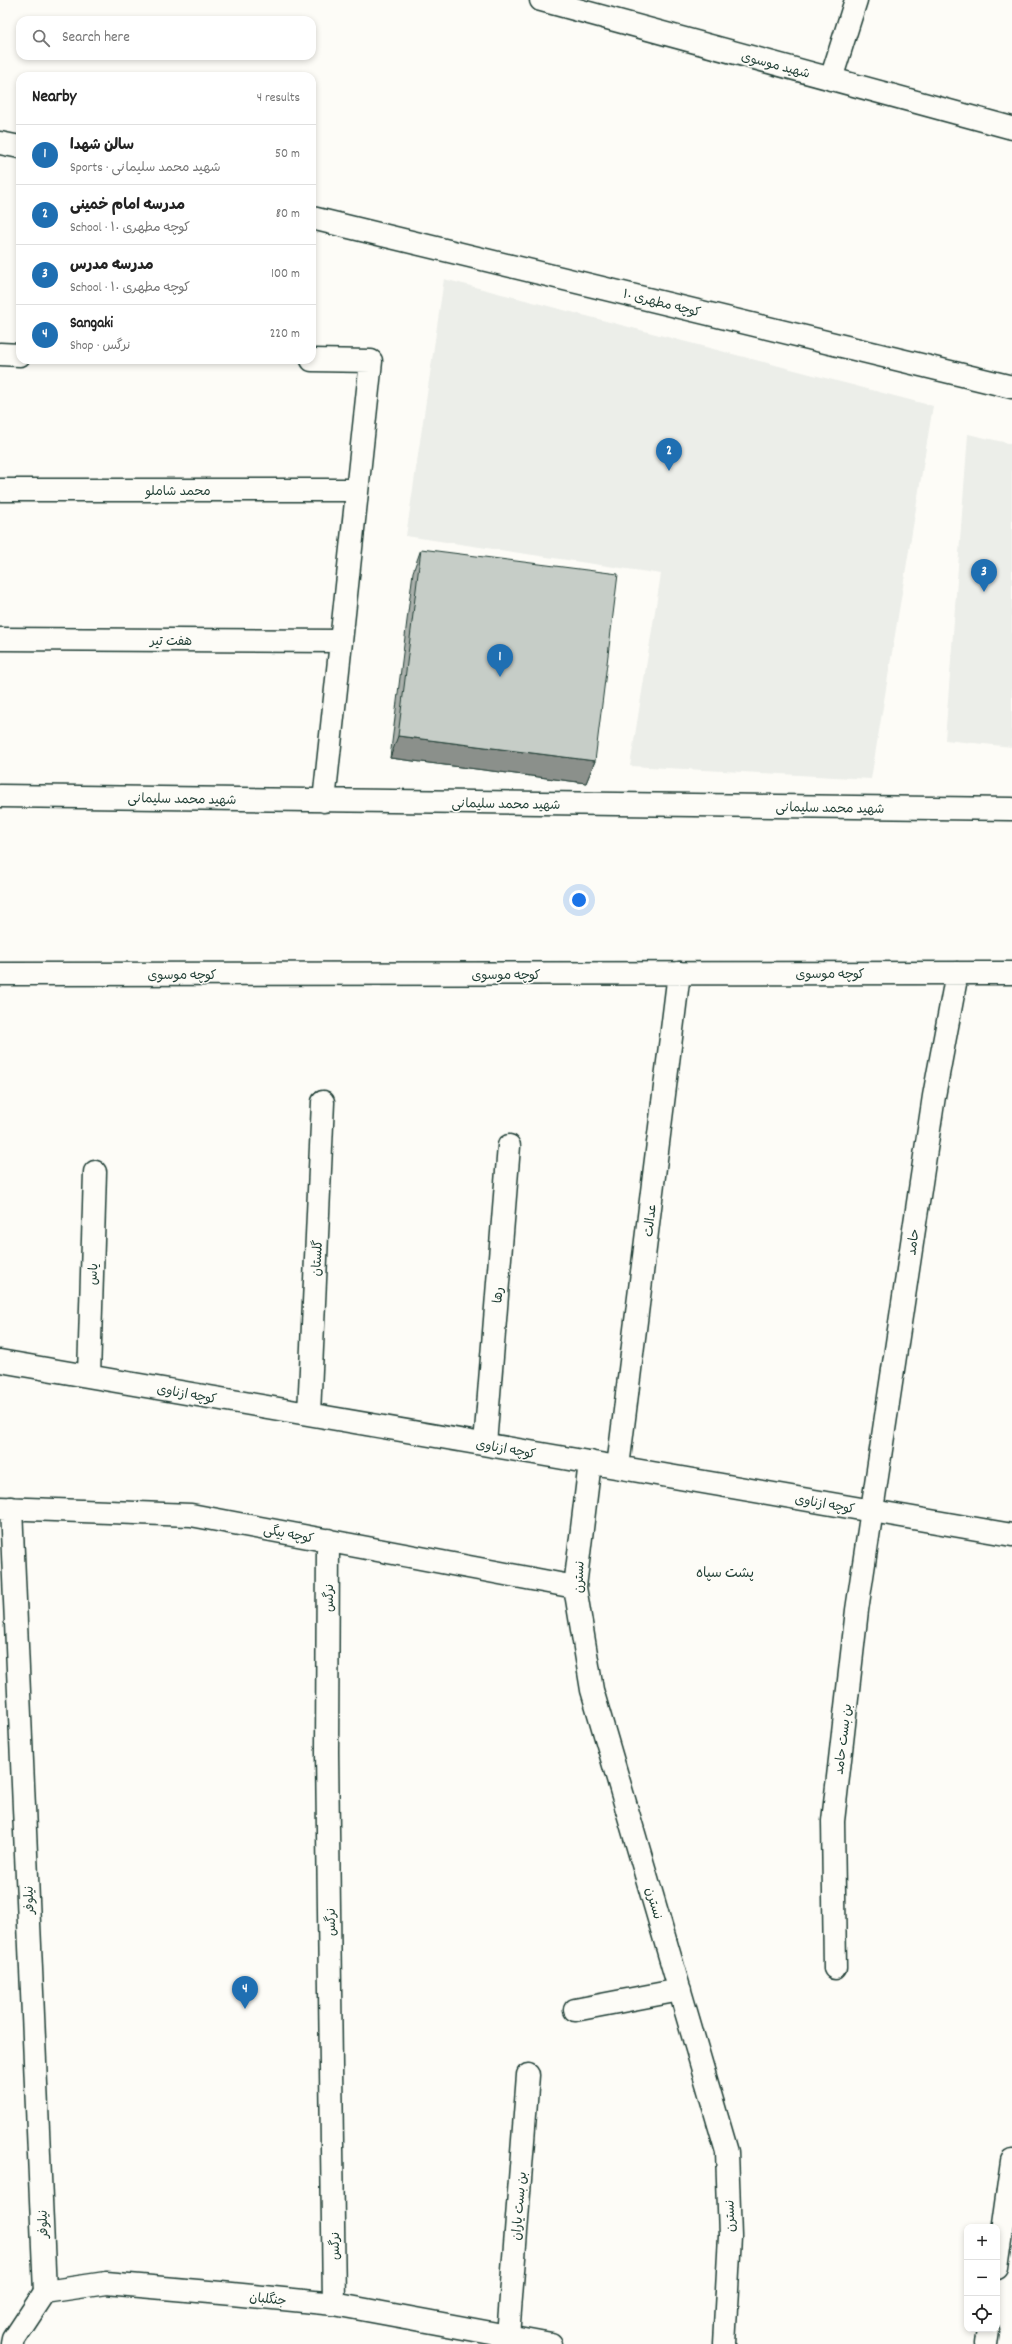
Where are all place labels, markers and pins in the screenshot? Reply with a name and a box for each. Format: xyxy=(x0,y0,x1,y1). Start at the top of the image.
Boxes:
pin: 2 xyxy=(656,438,682,471)
pin: 3 xyxy=(971,559,997,592)
pin: 1 xyxy=(487,644,513,677)
pin: 4 xyxy=(232,1976,258,2009)

